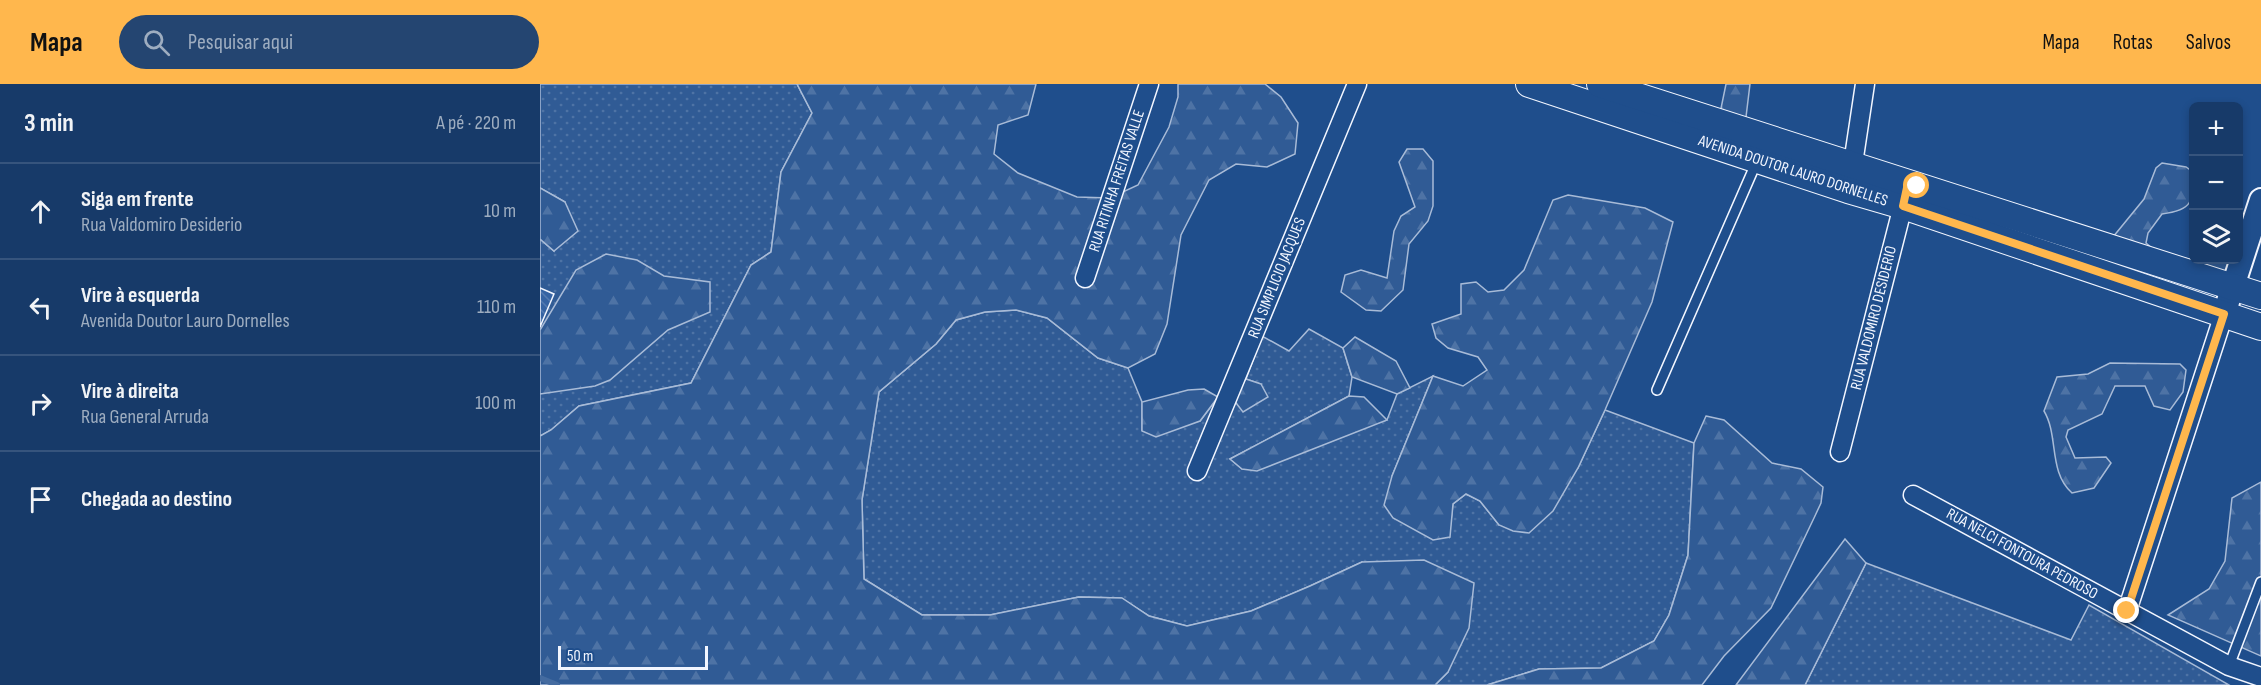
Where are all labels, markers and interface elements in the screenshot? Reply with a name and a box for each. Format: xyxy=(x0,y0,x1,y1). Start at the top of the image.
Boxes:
search box xyxy=(119,15,539,69)
text: Mapa xyxy=(30,26,83,59)
icon: search xyxy=(140,26,173,59)
text: Pesquisar aqui xyxy=(188,29,293,56)
text: Mapa xyxy=(2042,30,2080,55)
text: Rotas xyxy=(2113,30,2153,55)
text: Salvos xyxy=(2186,30,2231,55)
map controls xyxy=(2189,102,2243,264)
button: + xyxy=(2189,102,2243,156)
text: 3 min xyxy=(24,108,74,139)
street label: RUA RITINHA FREITAS VALLE xyxy=(1085,108,1149,254)
text: A pé · 220 m xyxy=(436,111,516,135)
street label: AVENIDA DOUTOR LAURO DORNELLES xyxy=(1695,131,1890,211)
button: − xyxy=(2189,156,2243,210)
route start xyxy=(1903,172,1929,198)
text: Siga em frente xyxy=(81,186,194,213)
icon: ahead xyxy=(24,195,57,228)
text: 10 m xyxy=(484,199,516,223)
button: layers xyxy=(2189,210,2243,264)
text: Rua Valdomiro Desiderio xyxy=(81,213,242,237)
street label: RUA SIMPLICIO JACQUES xyxy=(1244,215,1310,341)
street label: RUA VALDOMIRO DESIDERIO xyxy=(1847,244,1901,392)
text: Vire à esquerda xyxy=(81,282,200,309)
icon: left xyxy=(24,291,57,324)
text: 110 m xyxy=(477,295,516,319)
text: Avenida Doutor Lauro Dornelles xyxy=(81,309,290,333)
text: Vire à direita xyxy=(81,378,179,405)
icon: right xyxy=(24,387,57,420)
text: 100 m xyxy=(475,391,516,415)
text: Rua General Arruda xyxy=(81,405,209,429)
icon: arrive xyxy=(24,483,57,516)
text: Chegada ao destino xyxy=(81,486,232,513)
street label: RUA NELCI FONTOURA PEDROSO xyxy=(1943,504,2101,604)
route end xyxy=(2113,597,2139,623)
scale bar xyxy=(558,643,708,670)
text: 50 m xyxy=(567,647,593,666)

